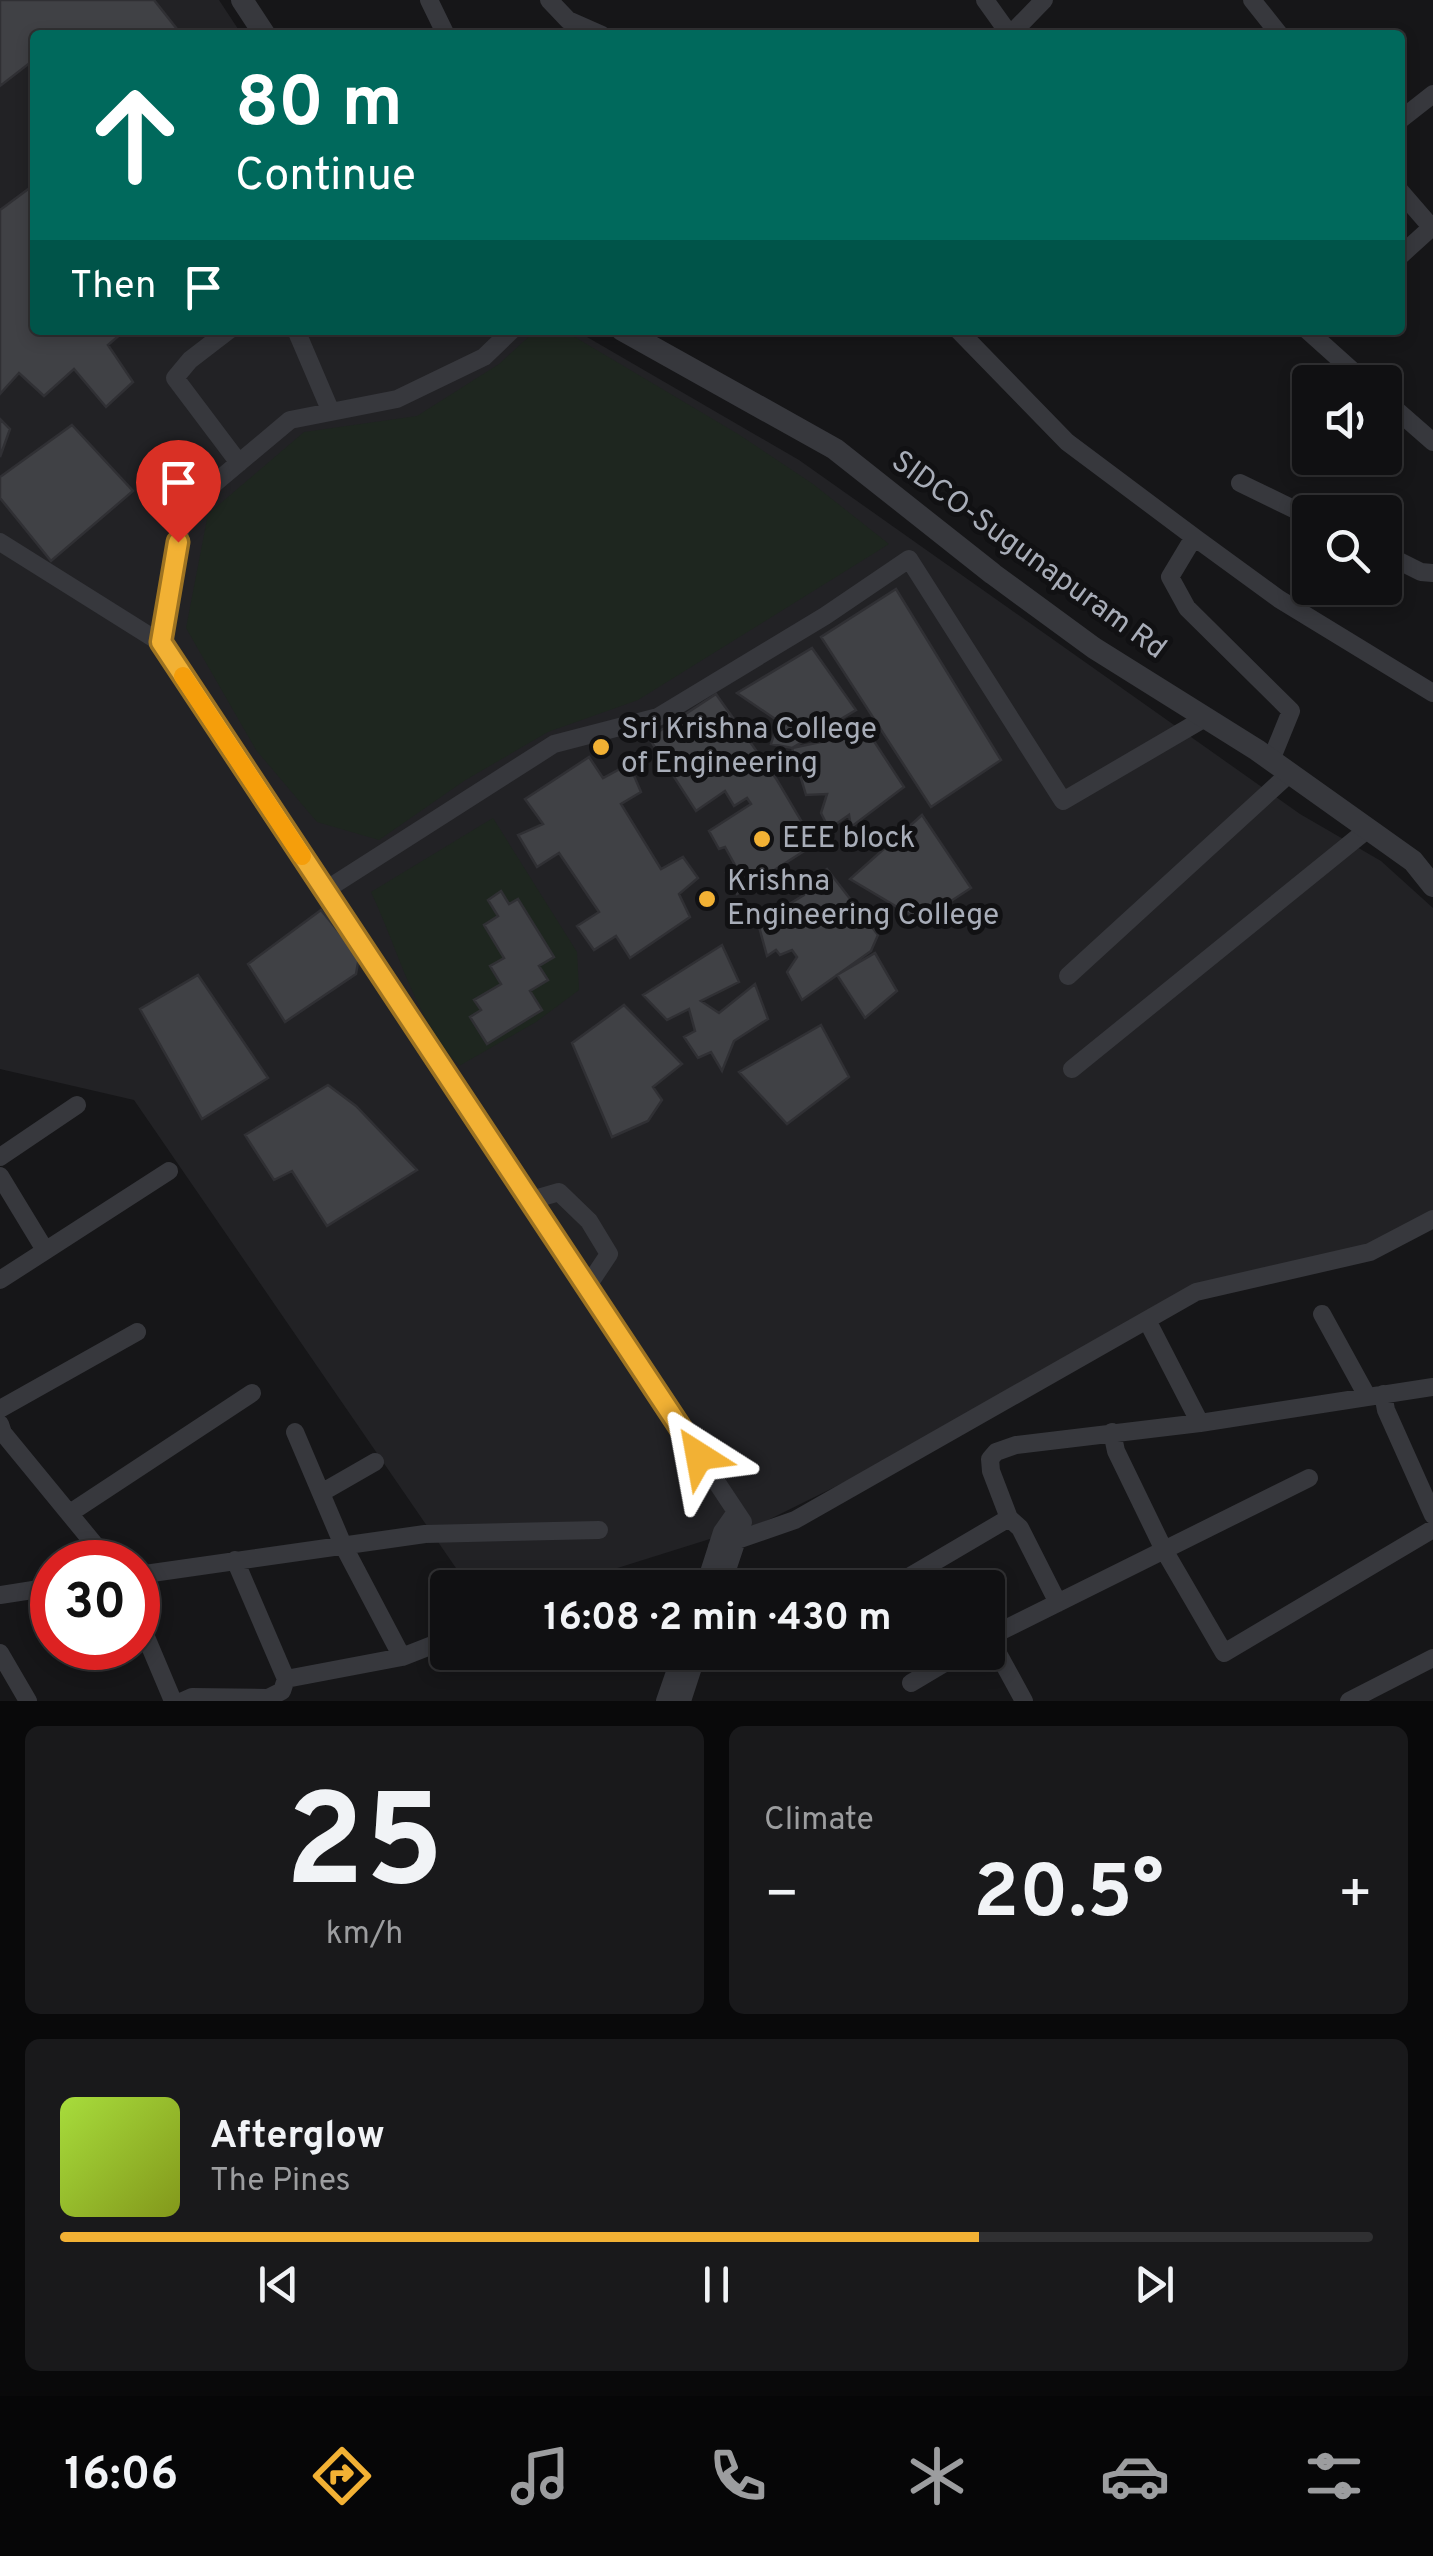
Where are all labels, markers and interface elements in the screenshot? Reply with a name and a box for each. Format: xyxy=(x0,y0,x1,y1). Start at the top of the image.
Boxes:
text: 80 m xyxy=(235,62,403,151)
icon: ahead xyxy=(70,70,200,200)
text: Continue xyxy=(235,149,416,206)
icon: arrive xyxy=(176,260,231,315)
text: Then xyxy=(70,263,156,312)
map controls xyxy=(1292,365,1402,605)
button: sound xyxy=(1292,365,1402,475)
pin xyxy=(136,440,221,543)
street label: SIDCO-Sugunapuram Rd xyxy=(883,444,1173,668)
icon: arrive xyxy=(151,455,206,510)
button: search xyxy=(1292,495,1402,605)
place label: Sri Krishna College of Engineering xyxy=(621,712,877,783)
marker: Sri Krishna College of Engineering xyxy=(590,736,612,758)
place label: EEE block xyxy=(782,821,915,858)
marker: EEE block xyxy=(751,828,773,850)
place label: Krishna Engineering College xyxy=(727,864,999,935)
marker: Krishna Engineering College xyxy=(696,888,718,910)
position arrow xyxy=(647,1404,751,1508)
speed limit sign: 30 xyxy=(30,1540,160,1670)
text: 16:08 · 2 min · 430 m xyxy=(543,1595,892,1644)
text: 25 xyxy=(285,1767,444,1932)
text: Climate xyxy=(764,1801,874,1841)
text: 20.5° xyxy=(973,1849,1164,1944)
text: − xyxy=(764,1862,799,1932)
text: + xyxy=(1338,1862,1373,1932)
text: km/h xyxy=(326,1915,403,1955)
text: Afterglow xyxy=(210,2113,385,2162)
text: The Pines xyxy=(210,2162,351,2202)
icon: previous xyxy=(251,2257,306,2312)
icon: pause xyxy=(689,2257,744,2312)
icon: next xyxy=(1127,2257,1182,2312)
icon: directions xyxy=(307,2441,377,2511)
icon: music xyxy=(505,2441,575,2511)
icon: phone xyxy=(703,2441,773,2511)
icon: climate xyxy=(902,2441,972,2511)
icon: car xyxy=(1100,2441,1170,2511)
icon: filters xyxy=(1299,2441,1369,2511)
text: 16:06 xyxy=(64,2448,178,2505)

